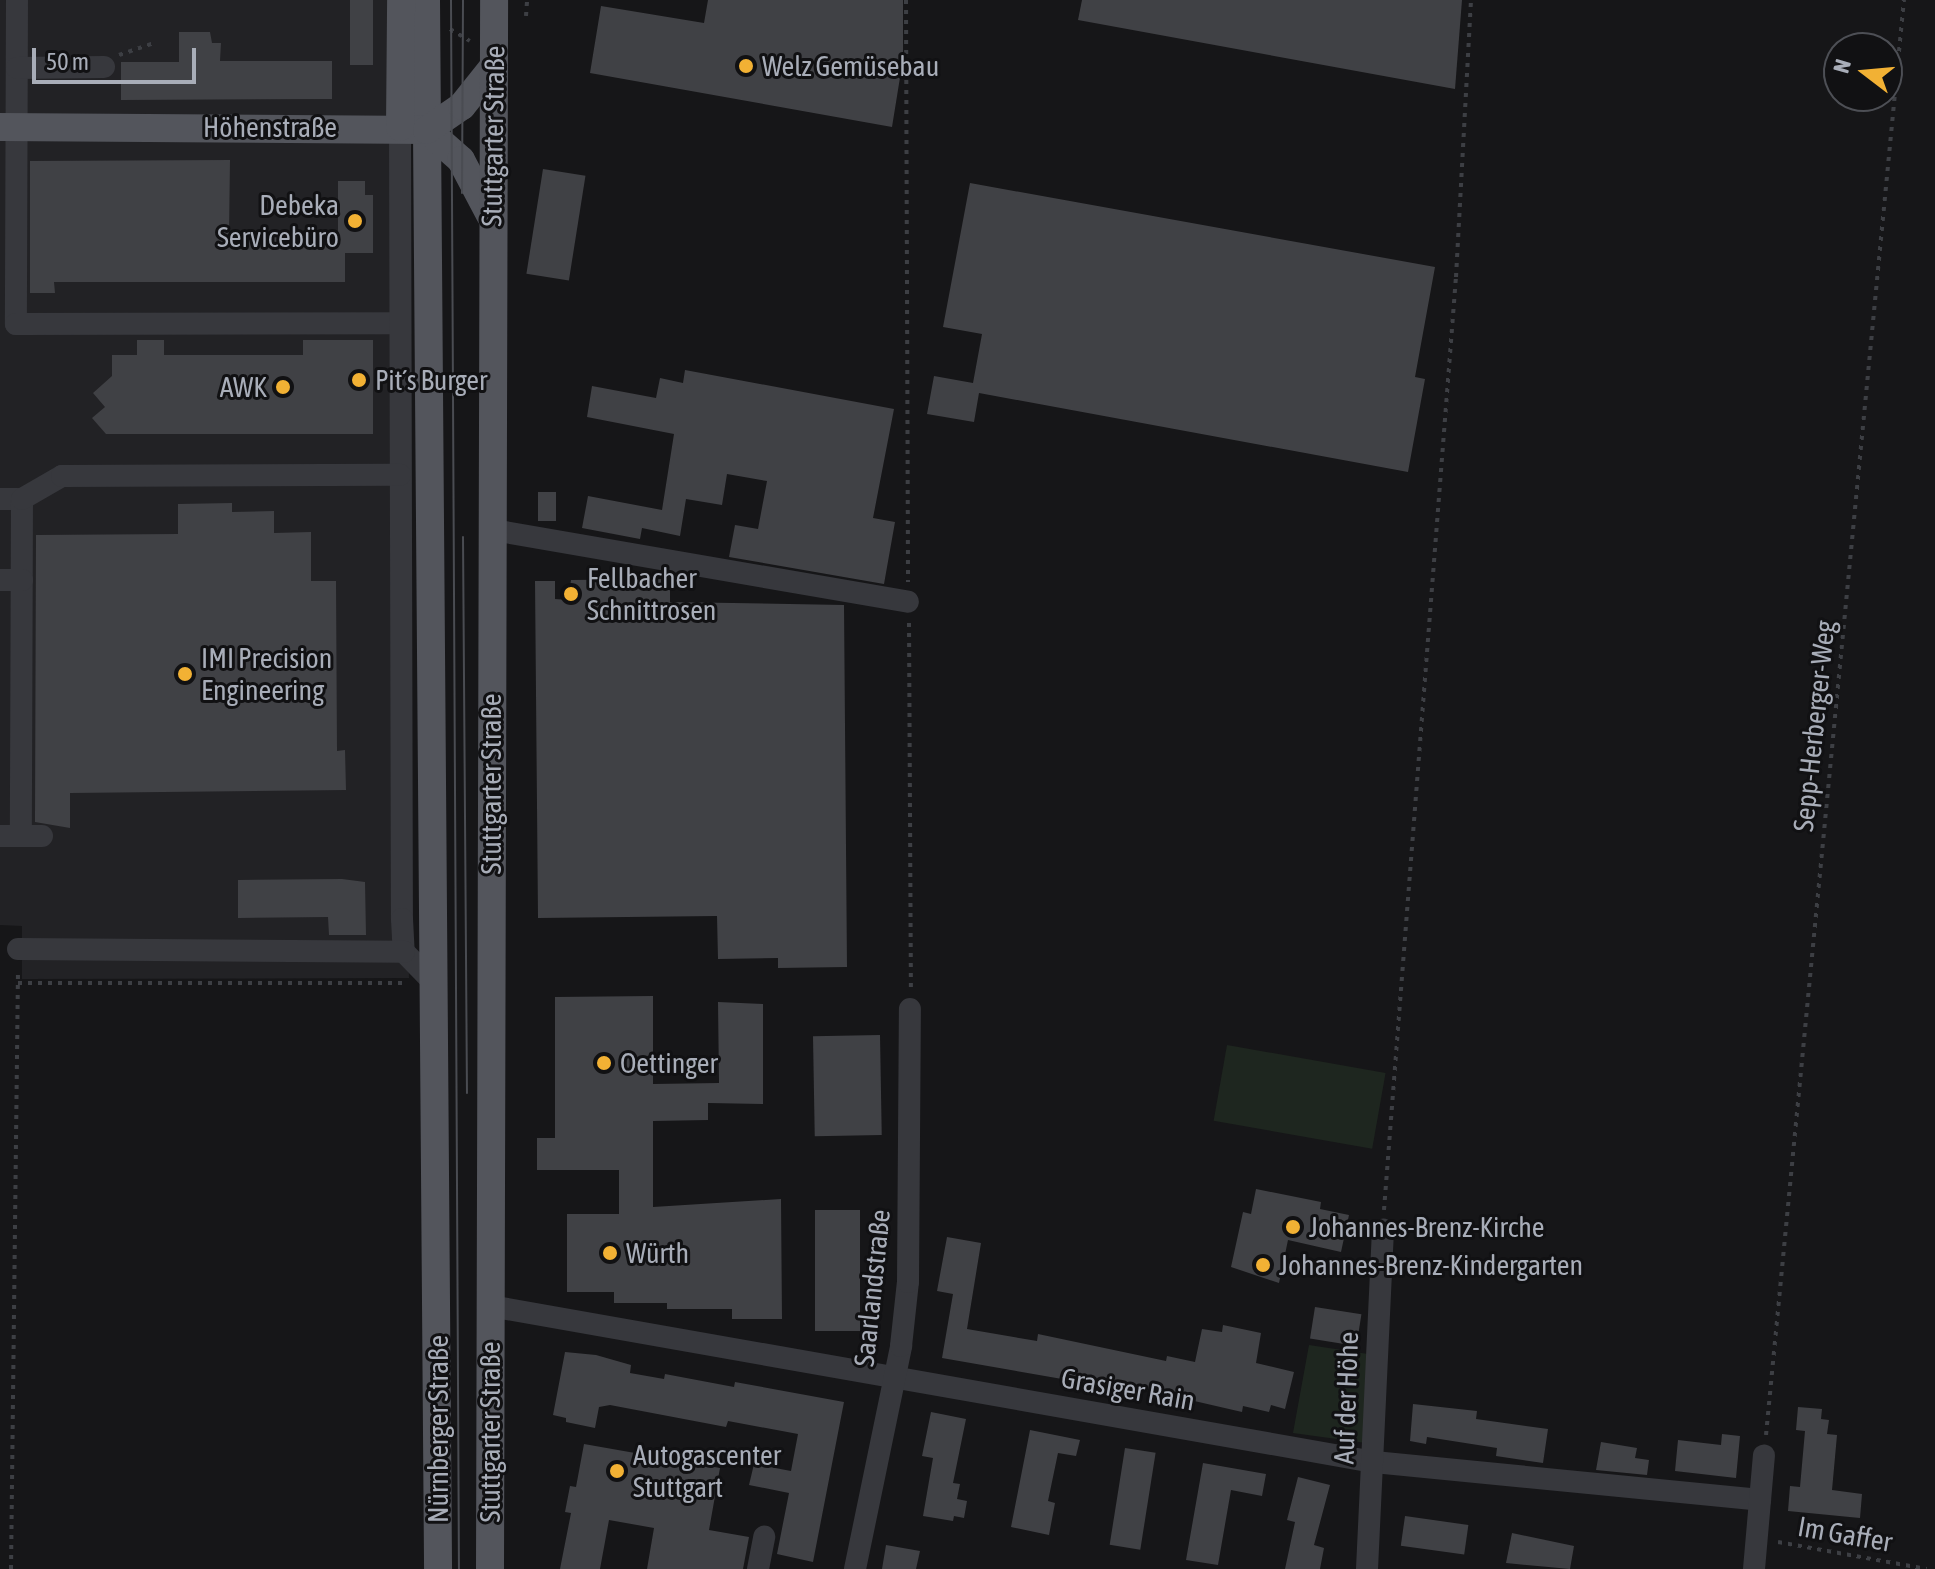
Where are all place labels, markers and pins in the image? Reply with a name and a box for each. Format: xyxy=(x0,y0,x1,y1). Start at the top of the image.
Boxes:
place label: Welz Gemüsebau xyxy=(762,49,939,83)
marker: Welz Gemüsebau xyxy=(737,57,755,75)
place label: Debeka Servicebüro xyxy=(217,188,339,254)
marker: Debeka Servicebüro xyxy=(346,212,364,230)
place label: Pit´s Burger xyxy=(375,363,487,397)
place label: AWK xyxy=(220,370,267,404)
marker: Pit´s Burger xyxy=(350,371,368,389)
marker: AWK xyxy=(274,378,292,396)
place label: Fellbacher Schnittrosen xyxy=(587,561,716,627)
marker: Fellbacher Schnittrosen xyxy=(562,585,580,603)
place label: IMI Precision Engineering xyxy=(201,641,332,707)
marker: IMI Precision Engineering xyxy=(176,665,194,683)
place label: Oettinger xyxy=(620,1046,718,1080)
marker: Oettinger xyxy=(595,1054,613,1072)
place label: Johannes-Brenz-Kirche xyxy=(1309,1210,1544,1244)
marker: Johannes-Brenz-Kirche xyxy=(1284,1218,1302,1236)
place label: Würth xyxy=(626,1236,689,1270)
marker: Würth xyxy=(601,1244,619,1262)
place label: Johannes-Brenz-Kindergarten xyxy=(1279,1248,1583,1282)
marker: Johannes-Brenz-Kindergarten xyxy=(1254,1256,1272,1274)
place label: Autogascenter Stuttgart xyxy=(633,1438,781,1504)
marker: Autogascenter Stuttgart xyxy=(608,1462,626,1480)

